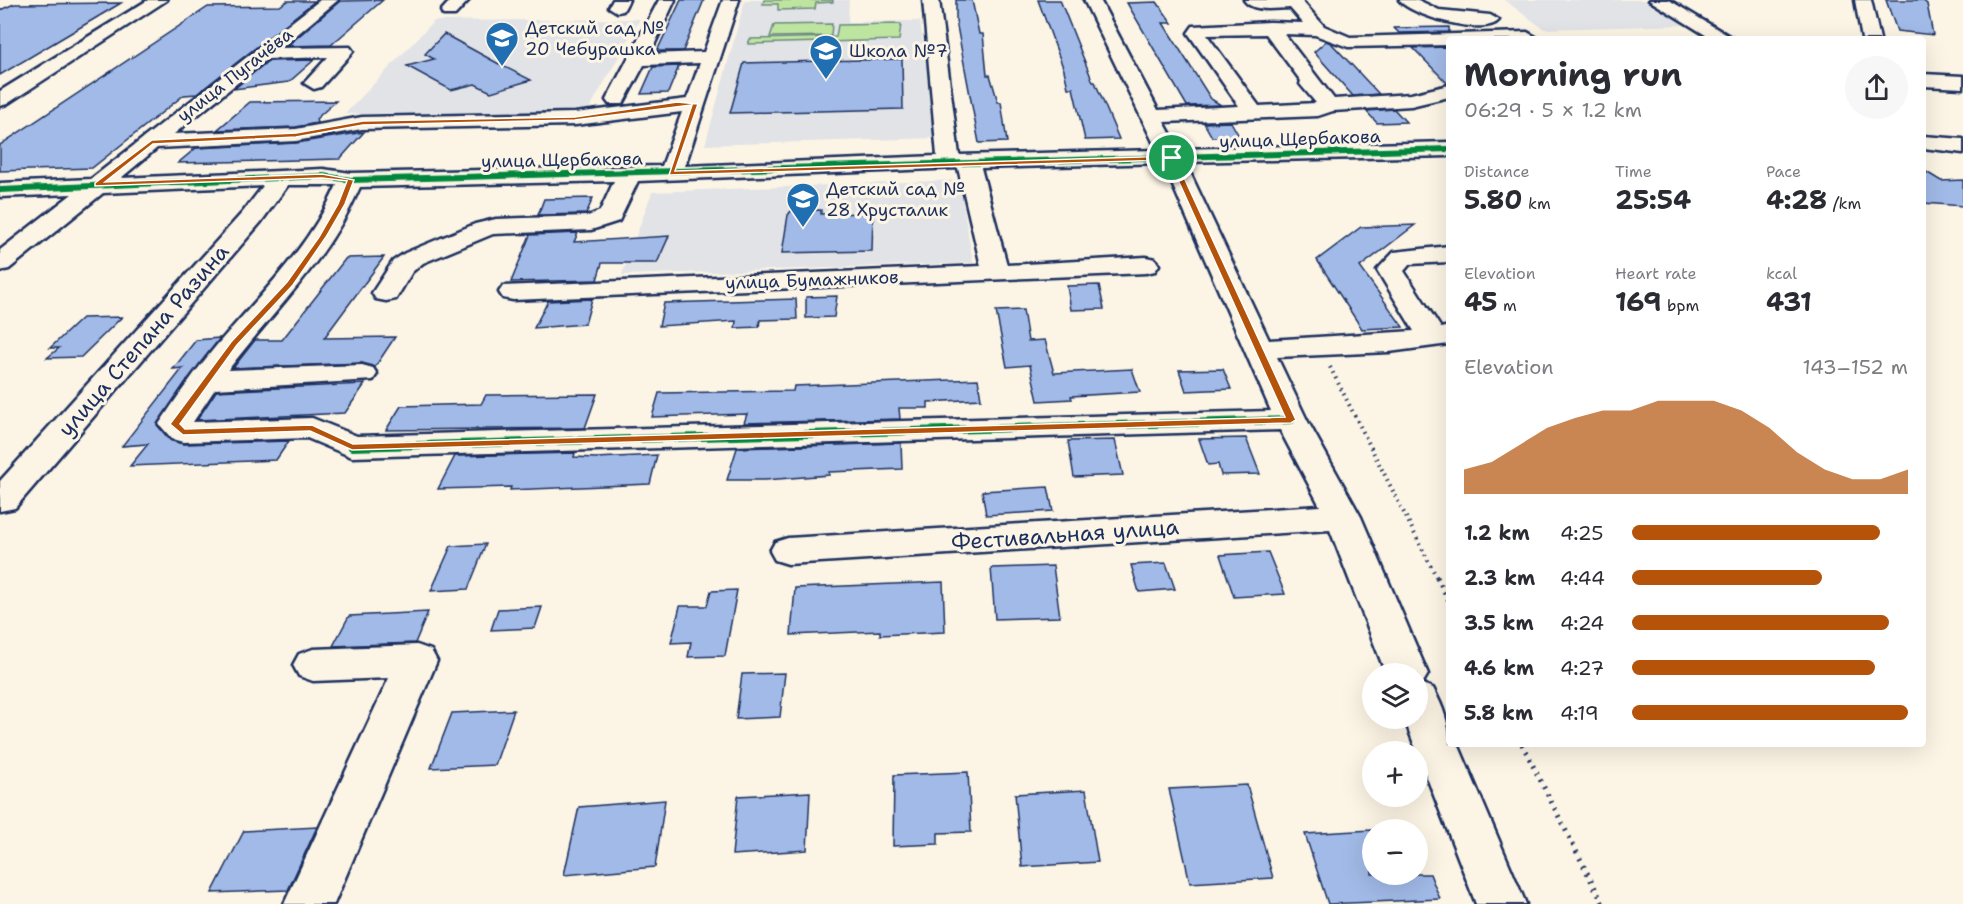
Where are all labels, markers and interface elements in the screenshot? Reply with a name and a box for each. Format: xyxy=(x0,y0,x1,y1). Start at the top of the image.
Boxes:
place label: Детский сад № 20 Чебурашка xyxy=(525,16,664,61)
school or university icon: Детский сад № 20 Чебурашка xyxy=(484,20,520,67)
street label: улица Пугачёва xyxy=(172,22,298,128)
school or university icon: Школа №7 xyxy=(808,33,844,80)
place label: Школа №7 xyxy=(849,39,948,63)
text: Morning run xyxy=(1464,52,1682,97)
button: share xyxy=(1845,56,1908,119)
text: 06:29 · 5 × 1.2 km xyxy=(1464,97,1642,123)
street label: улица Щербакова xyxy=(1219,124,1381,154)
pin xyxy=(1146,132,1197,183)
icon: arrive xyxy=(1155,141,1188,174)
street label: улица Щербакова xyxy=(481,147,643,173)
text: Distance xyxy=(1464,161,1530,182)
text: Time xyxy=(1615,161,1652,182)
text: Pace xyxy=(1766,161,1801,182)
place label: Детский сад № 28 Хрусталик xyxy=(826,177,965,222)
school or university icon: Детский сад № 28 Хрусталик xyxy=(785,181,821,228)
text: 5.80 xyxy=(1464,182,1523,217)
text: 25:54 xyxy=(1615,182,1691,217)
text: 4:28 xyxy=(1766,182,1827,217)
text: km xyxy=(1523,193,1551,214)
text: /km xyxy=(1827,193,1861,214)
street label: улица Степана Разина xyxy=(52,238,235,443)
text: Elevation xyxy=(1464,263,1536,284)
text: Heart rate xyxy=(1615,263,1697,284)
text: kcal xyxy=(1766,263,1797,284)
street label: улица Бумажников xyxy=(725,265,899,295)
text: 45 xyxy=(1464,284,1498,319)
text: 169 xyxy=(1615,284,1662,319)
text: 431 xyxy=(1766,284,1812,319)
text: m xyxy=(1498,295,1517,316)
text: bpm xyxy=(1662,295,1699,316)
text: Elevation xyxy=(1464,354,1554,380)
text: 143–152 m xyxy=(1803,354,1908,380)
street label: Фестивальная улица xyxy=(950,512,1180,557)
text: 1.2 km xyxy=(1464,520,1530,546)
text: 4:25 xyxy=(1560,520,1604,546)
text: 2.3 km xyxy=(1464,565,1535,591)
text: 4:44 xyxy=(1560,565,1605,591)
text: 3.5 km xyxy=(1464,610,1534,636)
text: 4:24 xyxy=(1560,610,1604,636)
text: 4.6 km xyxy=(1464,655,1534,681)
text: 4:27 xyxy=(1560,655,1604,681)
map controls xyxy=(1362,663,1428,885)
button: layers xyxy=(1362,663,1428,729)
text: 5.8 km xyxy=(1464,700,1533,726)
text: 4:19 xyxy=(1560,700,1599,726)
button: + xyxy=(1362,741,1428,807)
button: − xyxy=(1362,819,1428,885)

